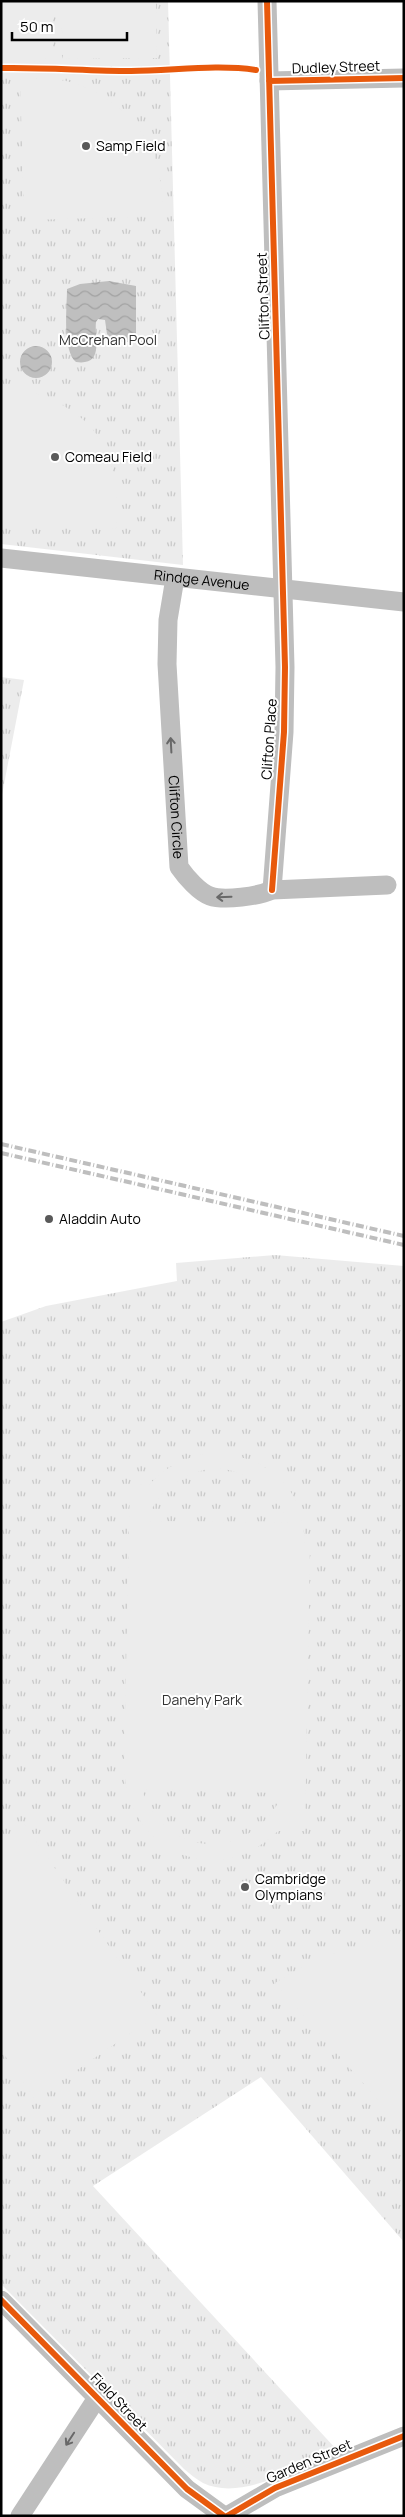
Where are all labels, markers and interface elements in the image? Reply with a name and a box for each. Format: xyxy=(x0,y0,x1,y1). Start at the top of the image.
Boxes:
scale bar xyxy=(12,10,128,42)
text: 50 m xyxy=(20,16,54,37)
street label: Dudley Street xyxy=(291,55,381,78)
place label: Samp Field xyxy=(96,136,165,155)
marker: Samp Field xyxy=(80,140,92,152)
street label: Clifton Street xyxy=(251,252,274,340)
park label: McCrehan Pool xyxy=(59,330,157,349)
place label: Comeau Field xyxy=(65,447,152,466)
marker: Comeau Field xyxy=(49,451,61,463)
street label: Rindge Avenue xyxy=(153,565,251,594)
street label: Clifton Place xyxy=(256,698,281,780)
one-way arrow xyxy=(167,737,176,753)
street label: Clifton Circle xyxy=(165,775,189,859)
one-way arrow xyxy=(217,892,233,902)
place label: Aladdin Auto xyxy=(59,1209,141,1228)
marker: Aladdin Auto xyxy=(43,1213,55,1225)
park label: Danehy Park xyxy=(162,1690,243,1709)
place label: Cambridge Olympians xyxy=(255,1869,326,1904)
marker: Cambridge Olympians xyxy=(239,1881,251,1893)
street label: Field Street xyxy=(87,2368,152,2435)
one-way arrow xyxy=(65,2431,75,2445)
street label: Garden Street xyxy=(263,2434,355,2487)

